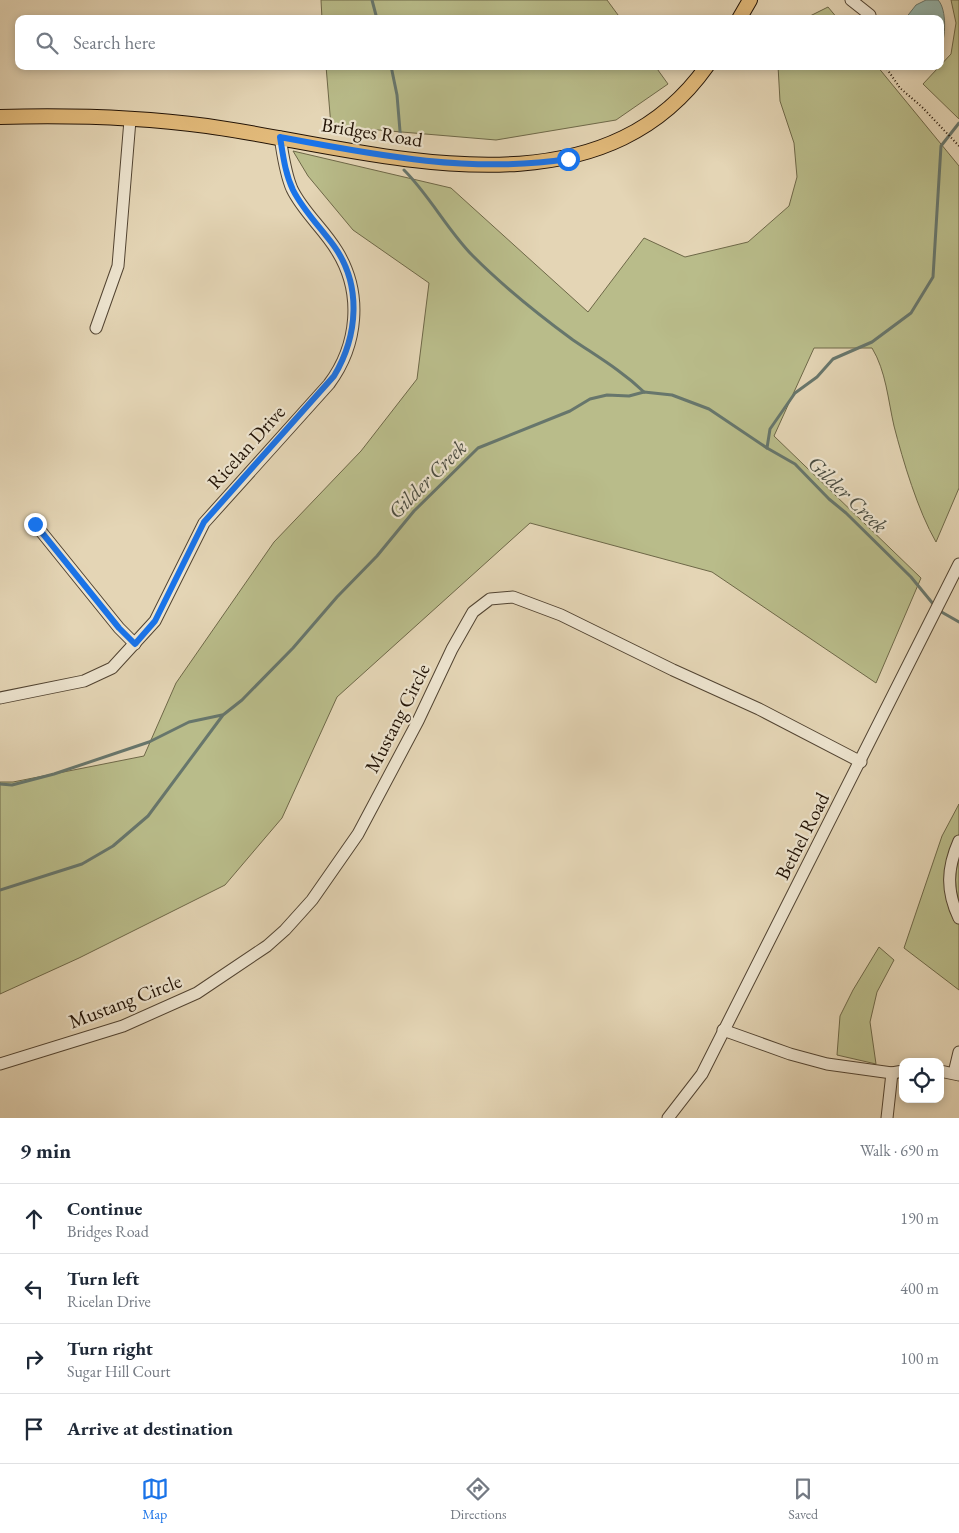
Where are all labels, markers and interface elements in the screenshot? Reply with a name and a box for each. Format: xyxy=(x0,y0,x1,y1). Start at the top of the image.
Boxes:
search box xyxy=(15,15,944,70)
icon: search xyxy=(33,29,61,57)
text: Search here xyxy=(73,30,155,55)
street label: Bridges Road xyxy=(319,111,425,153)
route start xyxy=(557,148,580,171)
street label: Ricelan Drive xyxy=(201,399,291,495)
water label: Gilder Creek xyxy=(382,434,472,524)
water label: Gilder Creek xyxy=(802,449,894,539)
route end xyxy=(24,513,47,536)
street label: Mustang Circle xyxy=(358,659,436,777)
street label: Bethel Road xyxy=(769,787,835,884)
street label: Mustang Circle xyxy=(65,967,185,1034)
map controls xyxy=(899,1058,944,1103)
button: locate xyxy=(899,1058,944,1103)
text: 9 min xyxy=(20,1137,71,1164)
text: Walk · 690 m xyxy=(860,1140,939,1161)
text: Continue xyxy=(67,1196,142,1221)
icon: ahead xyxy=(20,1205,48,1233)
text: 190 m xyxy=(900,1208,939,1229)
text: Bridges Road xyxy=(67,1221,149,1242)
text: Turn left xyxy=(67,1266,139,1291)
icon: left xyxy=(20,1275,48,1303)
text: 400 m xyxy=(900,1278,939,1299)
text: Ricelan Drive xyxy=(67,1291,151,1312)
text: Turn right xyxy=(67,1336,153,1361)
icon: right xyxy=(20,1345,48,1373)
text: 100 m xyxy=(900,1348,939,1369)
text: Sugar Hill Court xyxy=(67,1361,171,1382)
icon: arrive xyxy=(20,1415,48,1443)
text: Arrive at destination xyxy=(67,1416,233,1441)
tab: Map xyxy=(141,1475,169,1523)
tab: Directions xyxy=(450,1475,507,1523)
tab: Saved xyxy=(788,1475,818,1523)

